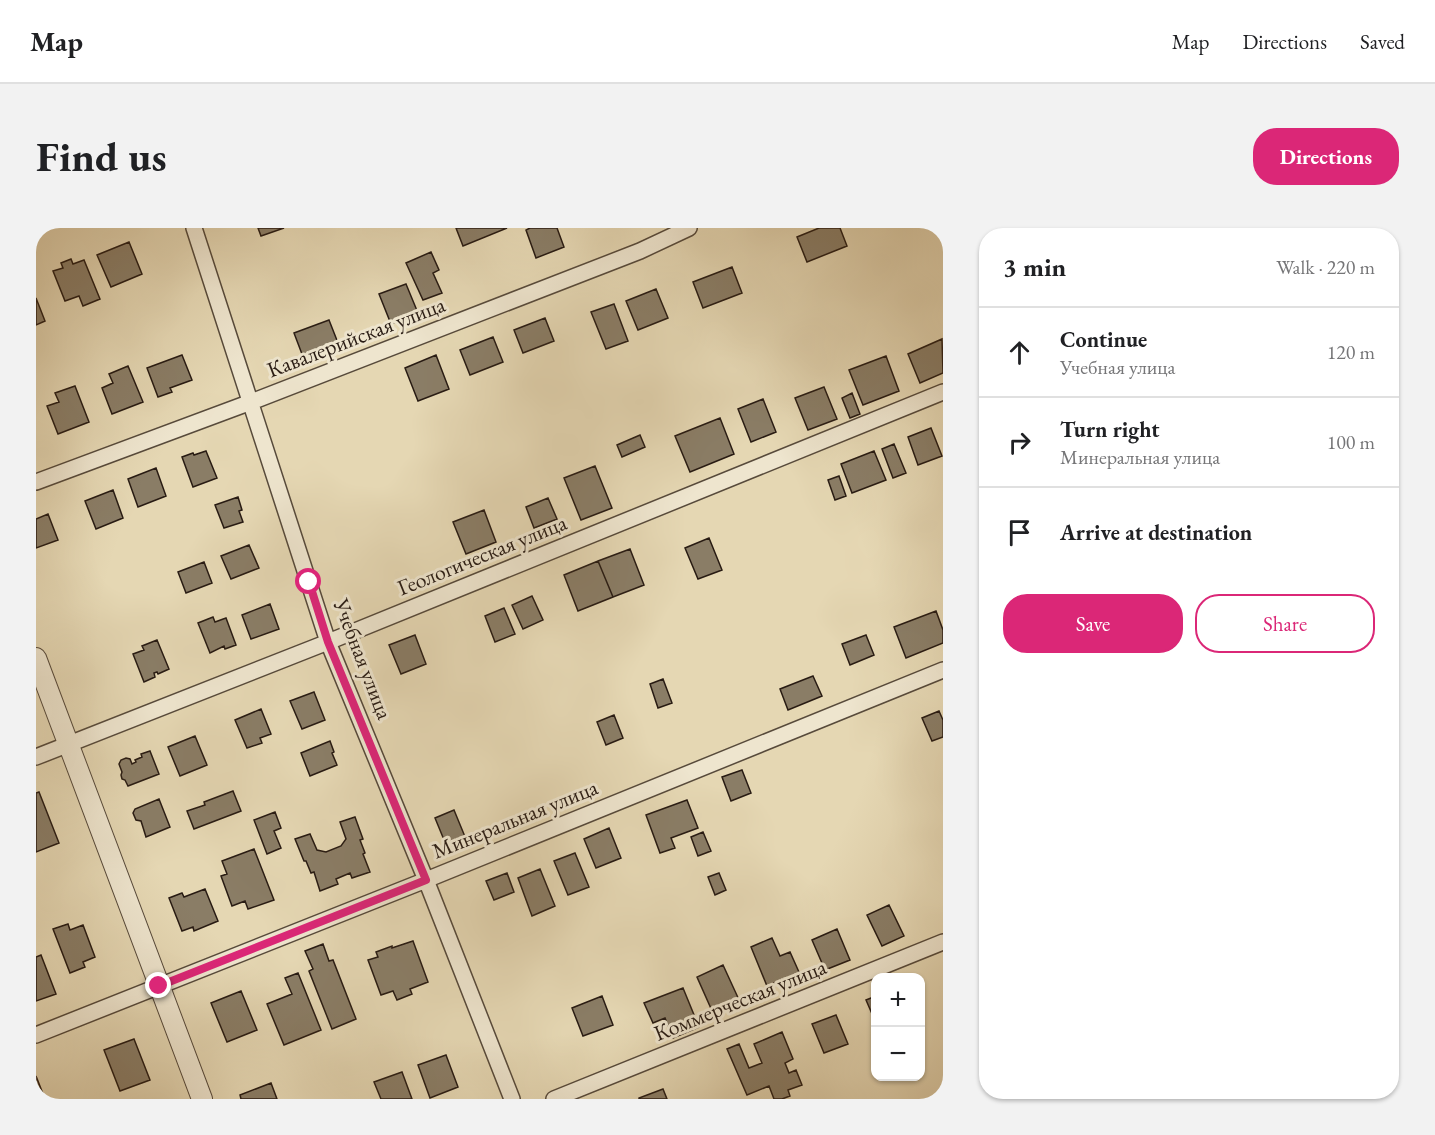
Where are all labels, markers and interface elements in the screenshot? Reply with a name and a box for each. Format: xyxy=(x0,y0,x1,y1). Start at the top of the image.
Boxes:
text: Map xyxy=(30,23,83,59)
text: Map xyxy=(1172,28,1209,55)
text: Directions xyxy=(1242,28,1327,55)
text: Saved xyxy=(1360,28,1405,55)
button: Directions xyxy=(1253,128,1399,185)
text: Find us xyxy=(36,129,167,184)
text: 3 min xyxy=(1003,250,1066,284)
text: Walk · 220 m xyxy=(1276,254,1375,280)
street label: Кавалерийская улица xyxy=(263,290,449,384)
text: Continue xyxy=(1060,325,1147,354)
icon: ahead xyxy=(1003,336,1036,369)
text: 120 m xyxy=(1327,339,1375,365)
text: Учебная улица xyxy=(1060,354,1176,380)
text: Turn right xyxy=(1060,415,1159,444)
icon: right xyxy=(1003,426,1036,459)
text: 100 m xyxy=(1327,429,1375,455)
text: Минеральная улица xyxy=(1060,444,1220,470)
street label: Геологическая улица xyxy=(393,508,571,602)
icon: arrive xyxy=(1003,516,1036,549)
text: Arrive at destination xyxy=(1060,518,1252,547)
route start xyxy=(295,568,321,594)
street label: Учебная улица xyxy=(326,594,399,724)
button: Save xyxy=(1003,594,1183,653)
button: Share xyxy=(1195,594,1375,653)
street label: Минеральная улица xyxy=(428,772,602,865)
street label: Коммерческая улица xyxy=(649,952,831,1048)
route end xyxy=(145,972,171,998)
map controls xyxy=(871,973,925,1081)
button: + xyxy=(871,973,925,1027)
button: − xyxy=(871,1027,925,1081)

